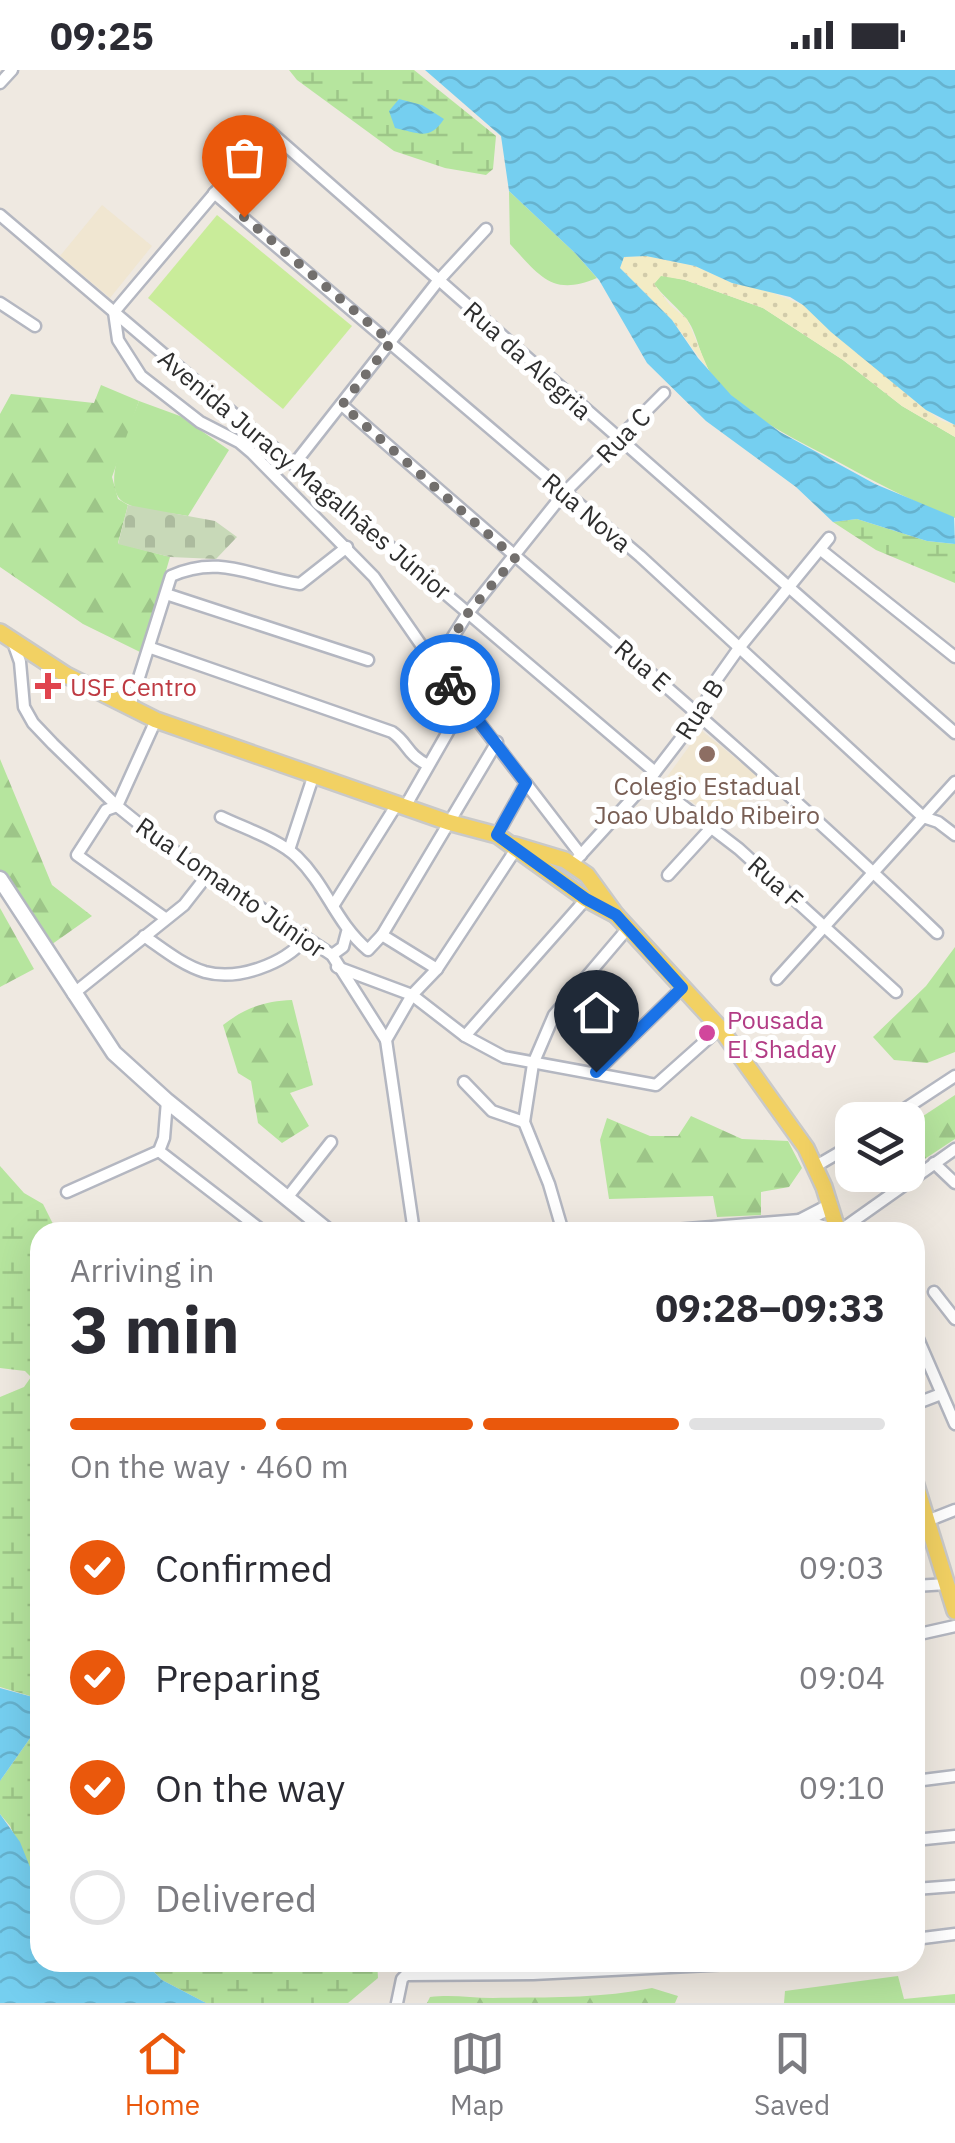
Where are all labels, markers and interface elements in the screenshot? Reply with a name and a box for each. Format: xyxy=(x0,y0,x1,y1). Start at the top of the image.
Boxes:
text: 09:25 xyxy=(50,11,154,60)
pin xyxy=(202,115,287,218)
icon: bag xyxy=(217,130,272,185)
street label: Rua da Alegria xyxy=(457,294,599,426)
street label: Avenida Juracy Magalhães Júnior xyxy=(152,342,458,606)
street label: Rua C xyxy=(589,400,657,470)
street label: Rua Nova xyxy=(536,465,638,559)
street label: Rua E xyxy=(608,632,678,698)
courier xyxy=(400,634,500,734)
icon: bike xyxy=(423,657,478,712)
place label: USF Centro xyxy=(70,670,197,703)
street label: Rua B xyxy=(667,672,731,746)
marker: USF Centro xyxy=(35,673,61,699)
marker: Colegio Estadual Joao Ubaldo Ribeiro xyxy=(696,743,718,765)
place label: Colegio Estadual Joao Ubaldo Ribeiro xyxy=(594,769,820,831)
street label: Rua Lomanto Júnior xyxy=(130,809,332,965)
street label: Rua F xyxy=(741,849,811,915)
pin xyxy=(554,970,639,1073)
icon: home xyxy=(569,985,624,1040)
place label: Pousada El Shaday xyxy=(727,1003,837,1065)
marker: Pousada El Shaday xyxy=(696,1022,718,1044)
map controls xyxy=(835,1102,925,1192)
button: layers xyxy=(835,1102,925,1192)
text: Arriving in xyxy=(70,1249,215,1291)
text: 09:28–09:33 xyxy=(655,1283,885,1332)
text: 3 min xyxy=(70,1286,240,1371)
text: On the way · 460 m xyxy=(70,1445,349,1487)
icon: check xyxy=(70,1540,125,1595)
text: Confirmed xyxy=(155,1543,333,1592)
text: 09:03 xyxy=(799,1546,885,1588)
icon: check xyxy=(70,1650,125,1705)
text: Preparing xyxy=(155,1653,320,1702)
text: 09:04 xyxy=(799,1656,885,1698)
icon: check xyxy=(70,1760,125,1815)
text: On the way xyxy=(155,1763,345,1812)
text: 09:10 xyxy=(799,1766,885,1808)
text: Delivered xyxy=(155,1873,317,1922)
tab: Home xyxy=(125,2026,200,2123)
tab: Map xyxy=(450,2026,505,2123)
tab: Saved xyxy=(754,2026,830,2123)

